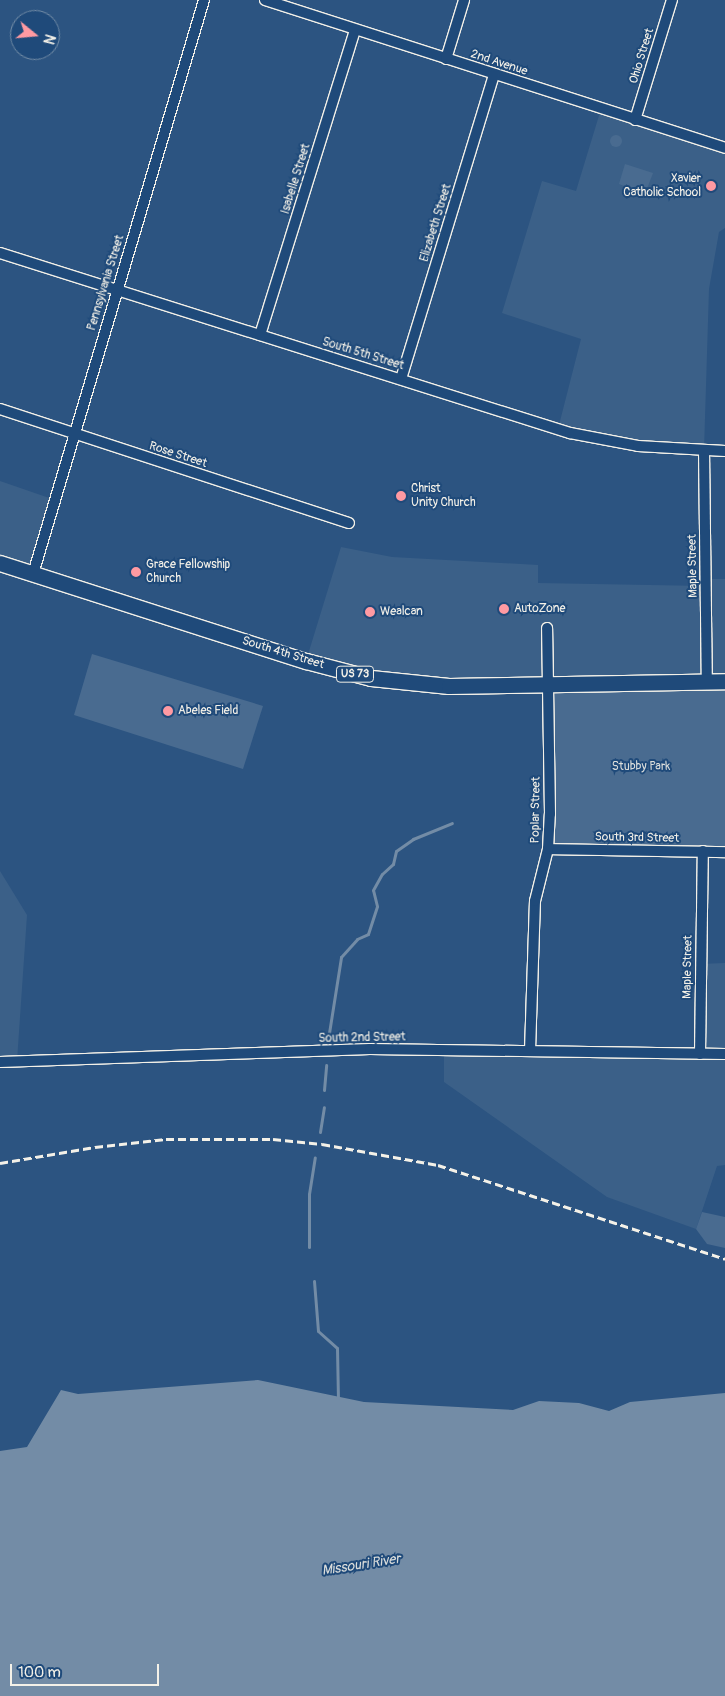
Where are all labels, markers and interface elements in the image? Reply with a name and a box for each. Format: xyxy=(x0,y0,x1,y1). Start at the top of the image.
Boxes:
north arrow xyxy=(10,10,60,60)
street label: Ohio Street xyxy=(627,27,657,85)
text: N xyxy=(39,32,58,46)
street label: 2nd Avenue xyxy=(469,47,529,79)
street label: Isabelle Street xyxy=(278,142,314,216)
place label: Xavier Catholic School xyxy=(623,172,701,200)
marker: Xavier Catholic School xyxy=(705,180,717,192)
street label: Elizabeth Street xyxy=(417,182,455,264)
street label: Pennsylvania Street xyxy=(85,233,127,333)
street label: South 5th Street xyxy=(320,335,406,373)
street label: Rose Street xyxy=(147,439,209,471)
place label: Christ Unity Church xyxy=(411,482,476,510)
marker: Christ Unity Church xyxy=(395,490,407,502)
street label: Maple Street xyxy=(685,534,701,598)
place label: Grace Fellowship Church xyxy=(146,558,230,586)
marker: Grace Fellowship Church xyxy=(130,566,142,578)
place label: AutoZone xyxy=(514,602,565,616)
marker: AutoZone xyxy=(498,603,510,615)
place label: Wealcan xyxy=(380,605,423,619)
marker: Wealcan xyxy=(364,606,376,618)
street label: South 4th Street xyxy=(240,634,326,672)
road number: US 73 xyxy=(335,666,375,682)
place label: Abeles Field xyxy=(178,704,238,718)
marker: Abeles Field xyxy=(162,705,174,717)
park label: Stubby Park xyxy=(612,760,670,774)
street label: Poplar Street xyxy=(528,777,544,843)
street label: South 3rd Street xyxy=(595,830,679,846)
street label: Maple Street xyxy=(680,935,696,999)
street label: South 2nd Street xyxy=(318,1030,406,1046)
water label: Missouri River xyxy=(320,1550,402,1580)
scale bar xyxy=(12,1654,161,1686)
text: 100 m xyxy=(18,1663,61,1682)

